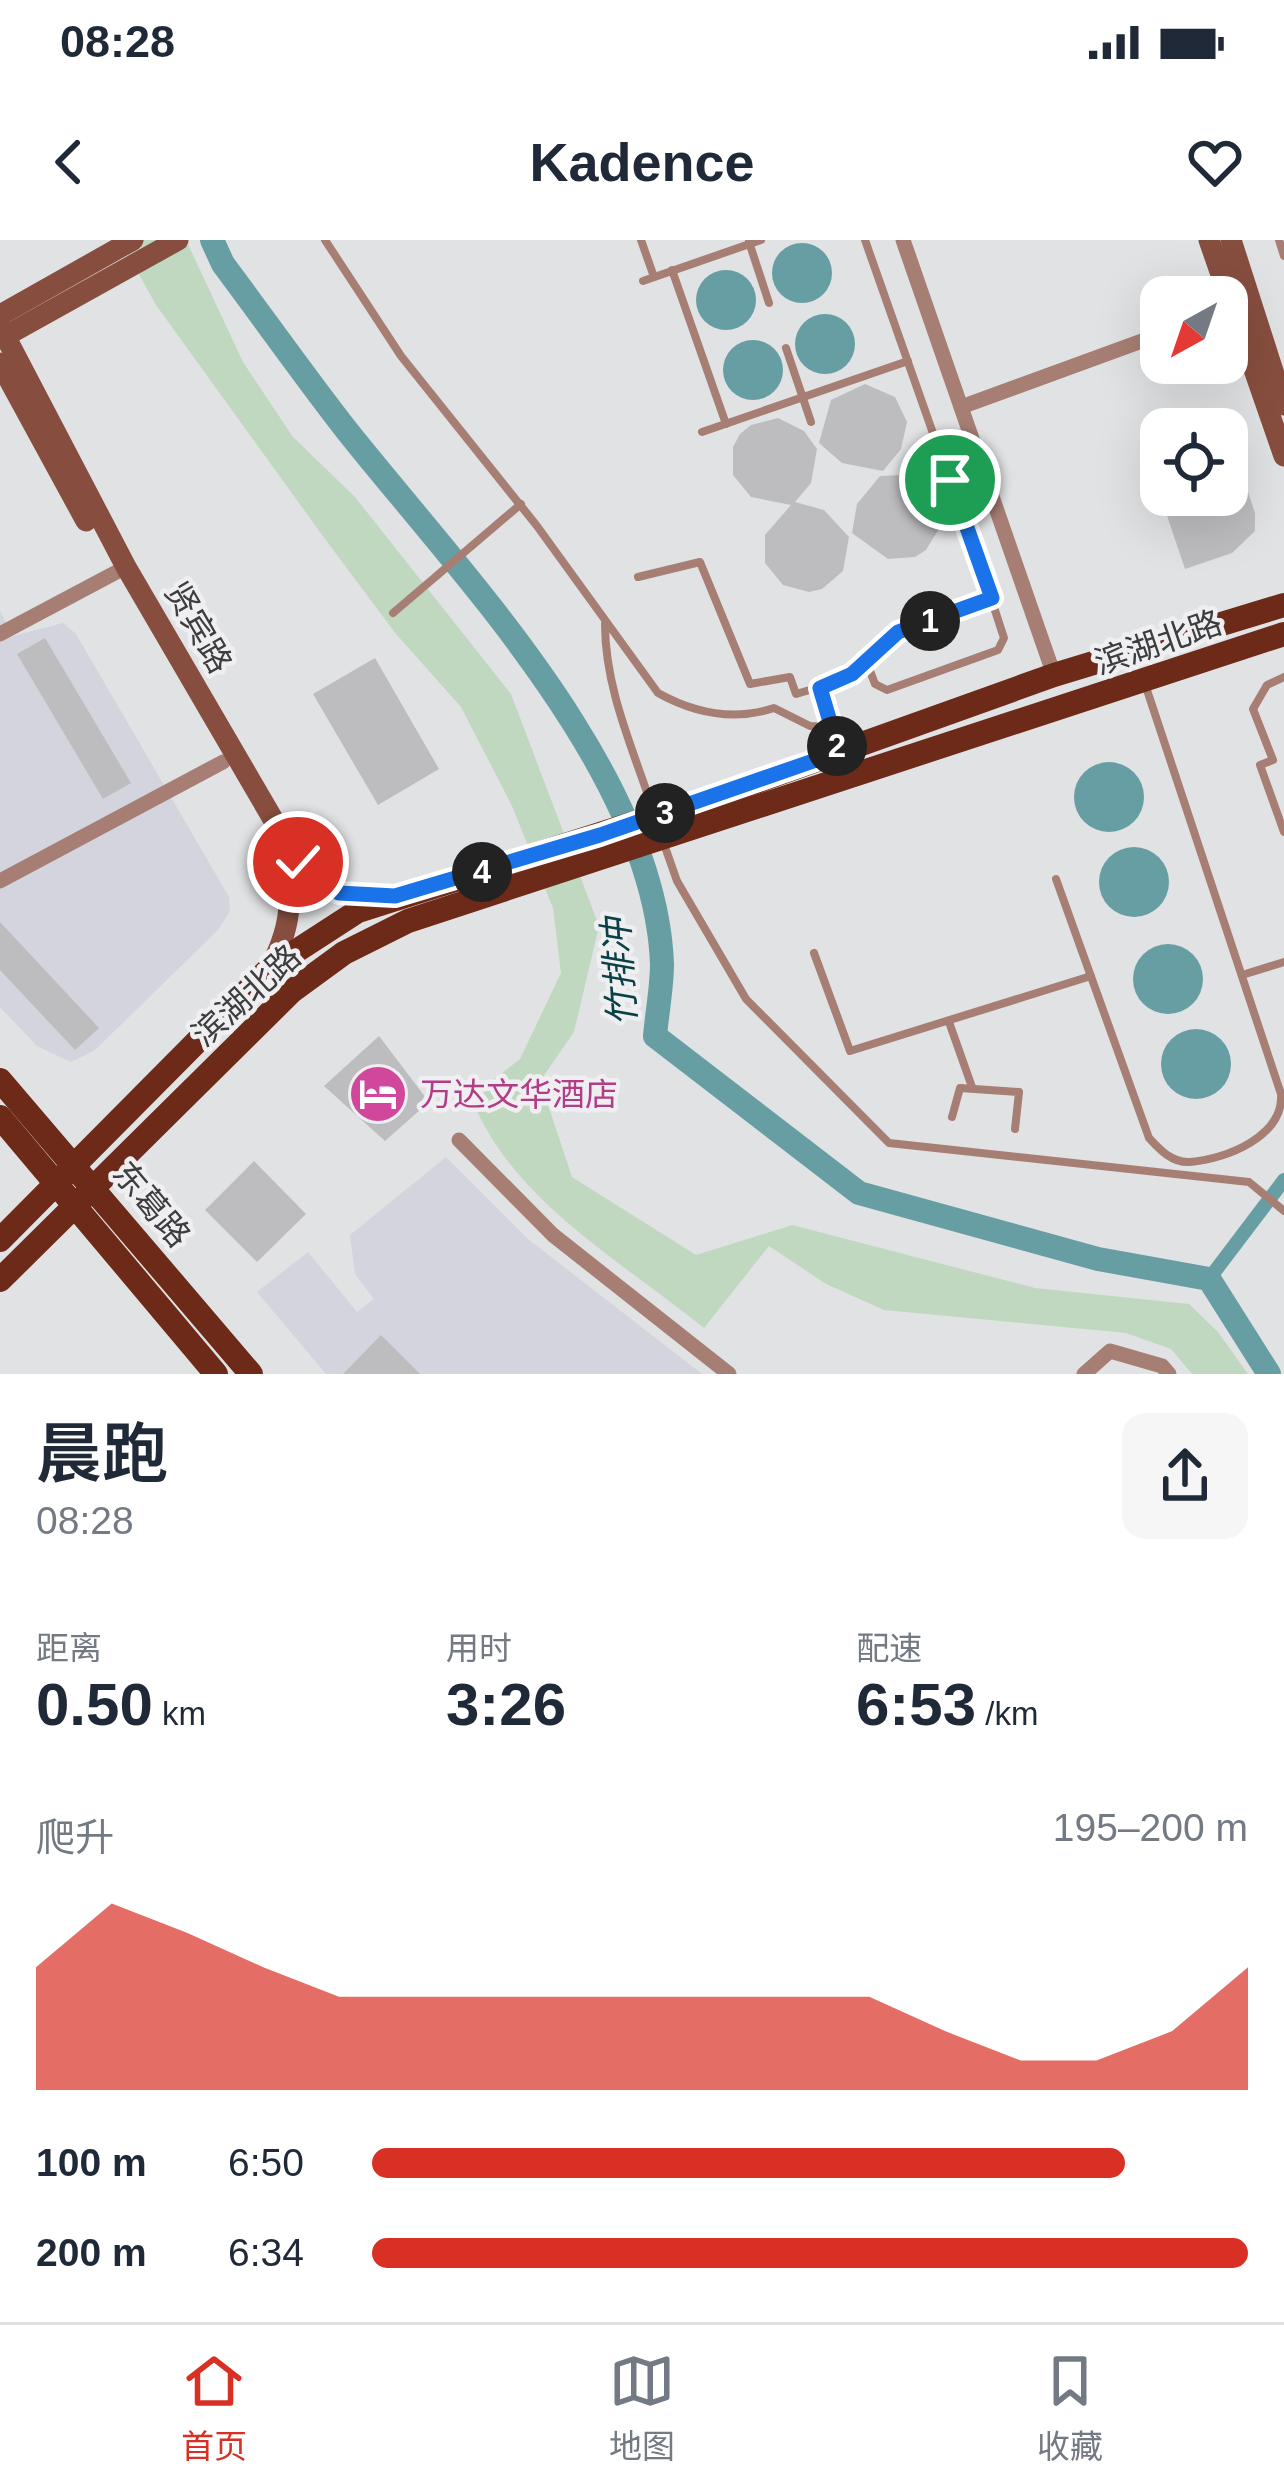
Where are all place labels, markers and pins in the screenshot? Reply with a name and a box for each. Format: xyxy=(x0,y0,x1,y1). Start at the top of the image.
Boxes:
pin xyxy=(899,429,1001,531)
pin: 1 xyxy=(900,591,960,651)
pin: 2 xyxy=(807,716,867,776)
pin: 3 xyxy=(635,783,695,843)
pin xyxy=(247,811,349,913)
pin: 4 xyxy=(452,842,512,902)
hotel icon: 万达文华酒店 xyxy=(347,1063,409,1125)
place label: 万达文华酒店 xyxy=(420,1076,618,1113)

